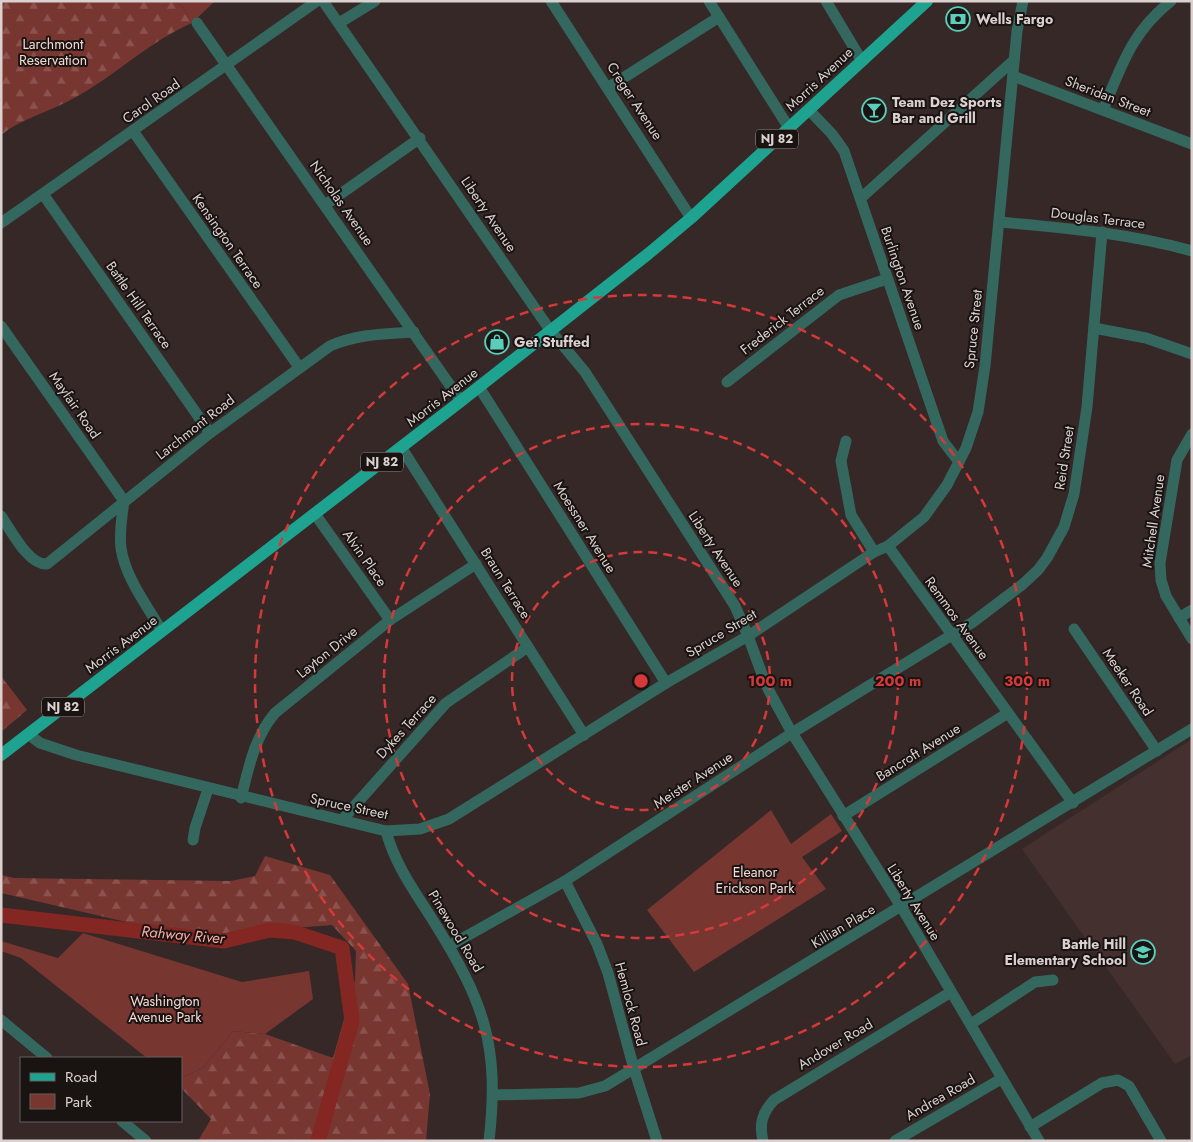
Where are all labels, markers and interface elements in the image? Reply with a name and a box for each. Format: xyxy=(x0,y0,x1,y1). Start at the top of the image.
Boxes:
bank icon: Wells Fargo xyxy=(945,6,971,32)
place label: Wells Fargo xyxy=(976,9,1053,29)
park label: Larchmont Reservation xyxy=(19,34,87,70)
street label: Morris Avenue xyxy=(781,42,857,116)
street label: Creger Avenue xyxy=(602,58,668,144)
street label: Sheridan Street xyxy=(1062,70,1154,122)
street label: Carol Road xyxy=(118,74,184,128)
place label: Team Dez Sports Bar and Grill xyxy=(892,92,1002,128)
bar icon: Team Dez Sports Bar and Grill xyxy=(861,97,887,123)
road number: NJ 82 xyxy=(756,130,798,148)
street label: Nicholas Avenue xyxy=(305,156,379,250)
street label: Liberty Avenue xyxy=(456,172,522,256)
street label: Kensington Terrace xyxy=(188,189,268,293)
street label: Douglas Terrace xyxy=(1050,202,1146,234)
street label: Burlington Avenue xyxy=(876,224,930,332)
street label: Battle Hill Terrace xyxy=(101,257,177,353)
street label: Frederick Terrace xyxy=(736,281,828,359)
street label: Spruce Street xyxy=(959,288,987,369)
shop icon: Get Stuffed xyxy=(484,329,510,355)
place label: Get Stuffed xyxy=(514,332,590,352)
street label: Morris Avenue xyxy=(402,363,482,431)
street label: Mayfair Road xyxy=(45,367,105,443)
street label: Larchmont Road xyxy=(151,390,239,464)
street label: Reid Street xyxy=(1049,424,1079,491)
road number: NJ 82 xyxy=(361,452,403,472)
street label: Mitchell Avenue xyxy=(1137,473,1169,569)
street label: Moessner Avenue xyxy=(549,477,621,577)
street label: Liberty Avenue xyxy=(684,507,748,591)
street label: Alvin Place xyxy=(338,526,392,590)
street label: Braun Terrace xyxy=(476,543,536,623)
street label: Remmos Avenue xyxy=(920,572,994,664)
street label: Spruce Street xyxy=(682,604,761,662)
street label: Morris Avenue xyxy=(81,610,161,678)
street label: Layton Drive xyxy=(292,621,362,683)
street label: Meeker Road xyxy=(1098,644,1158,720)
text: 100 m xyxy=(748,670,792,692)
text: 200 m xyxy=(875,670,921,692)
text: 300 m xyxy=(1004,670,1050,692)
centre of rings xyxy=(632,672,650,690)
street label: Dykes Terrace xyxy=(371,689,441,763)
road number: NJ 82 xyxy=(42,698,84,716)
street label: Bancroft Avenue xyxy=(872,718,964,786)
street label: Meister Avenue xyxy=(649,747,737,813)
street label: Spruce Street xyxy=(308,788,390,824)
street label: Liberty Avenue xyxy=(882,860,946,944)
park label: Eleanor Erickson Park xyxy=(716,862,795,898)
street label: Pinewood Road xyxy=(424,886,488,976)
street label: Killian Place xyxy=(807,899,879,953)
water label: Rahway River xyxy=(140,920,227,950)
place label: Battle Hill Elementary School xyxy=(1005,934,1126,970)
school or university icon: Battle Hill Elementary School xyxy=(1130,939,1156,965)
street label: Hemlock Road xyxy=(610,960,652,1048)
park label: Washington Avenue Park xyxy=(129,991,202,1027)
street label: Andover Road xyxy=(794,1014,876,1074)
legend xyxy=(20,1057,182,1122)
text: Road xyxy=(65,1066,97,1088)
street label: Andrea Road xyxy=(901,1069,979,1125)
text: Park xyxy=(65,1091,92,1113)

